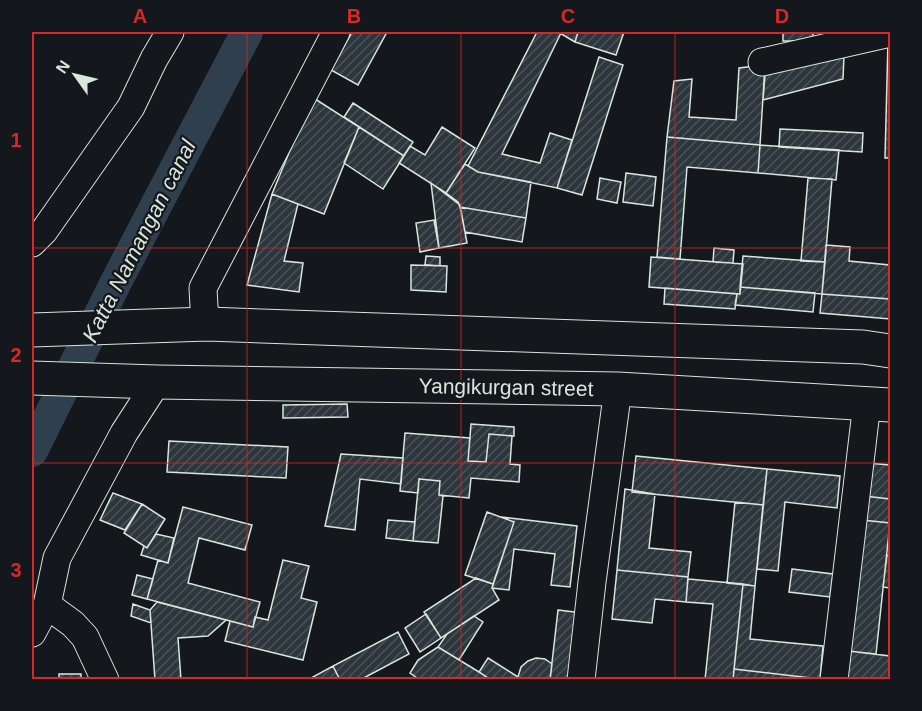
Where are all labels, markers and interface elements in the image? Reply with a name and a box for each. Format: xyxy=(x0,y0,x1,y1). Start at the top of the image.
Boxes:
text: A xyxy=(133,5,147,27)
text: B xyxy=(347,5,361,27)
text: C xyxy=(561,5,575,27)
text: D xyxy=(775,5,789,27)
north arrow xyxy=(45,45,105,105)
text: N xyxy=(53,57,73,76)
text: 1 xyxy=(10,129,22,151)
water label: Katta Namangan canal xyxy=(77,135,201,346)
text: 2 xyxy=(10,344,22,366)
street label: Yangikurgan street xyxy=(418,374,594,400)
text: 3 xyxy=(10,559,22,581)

